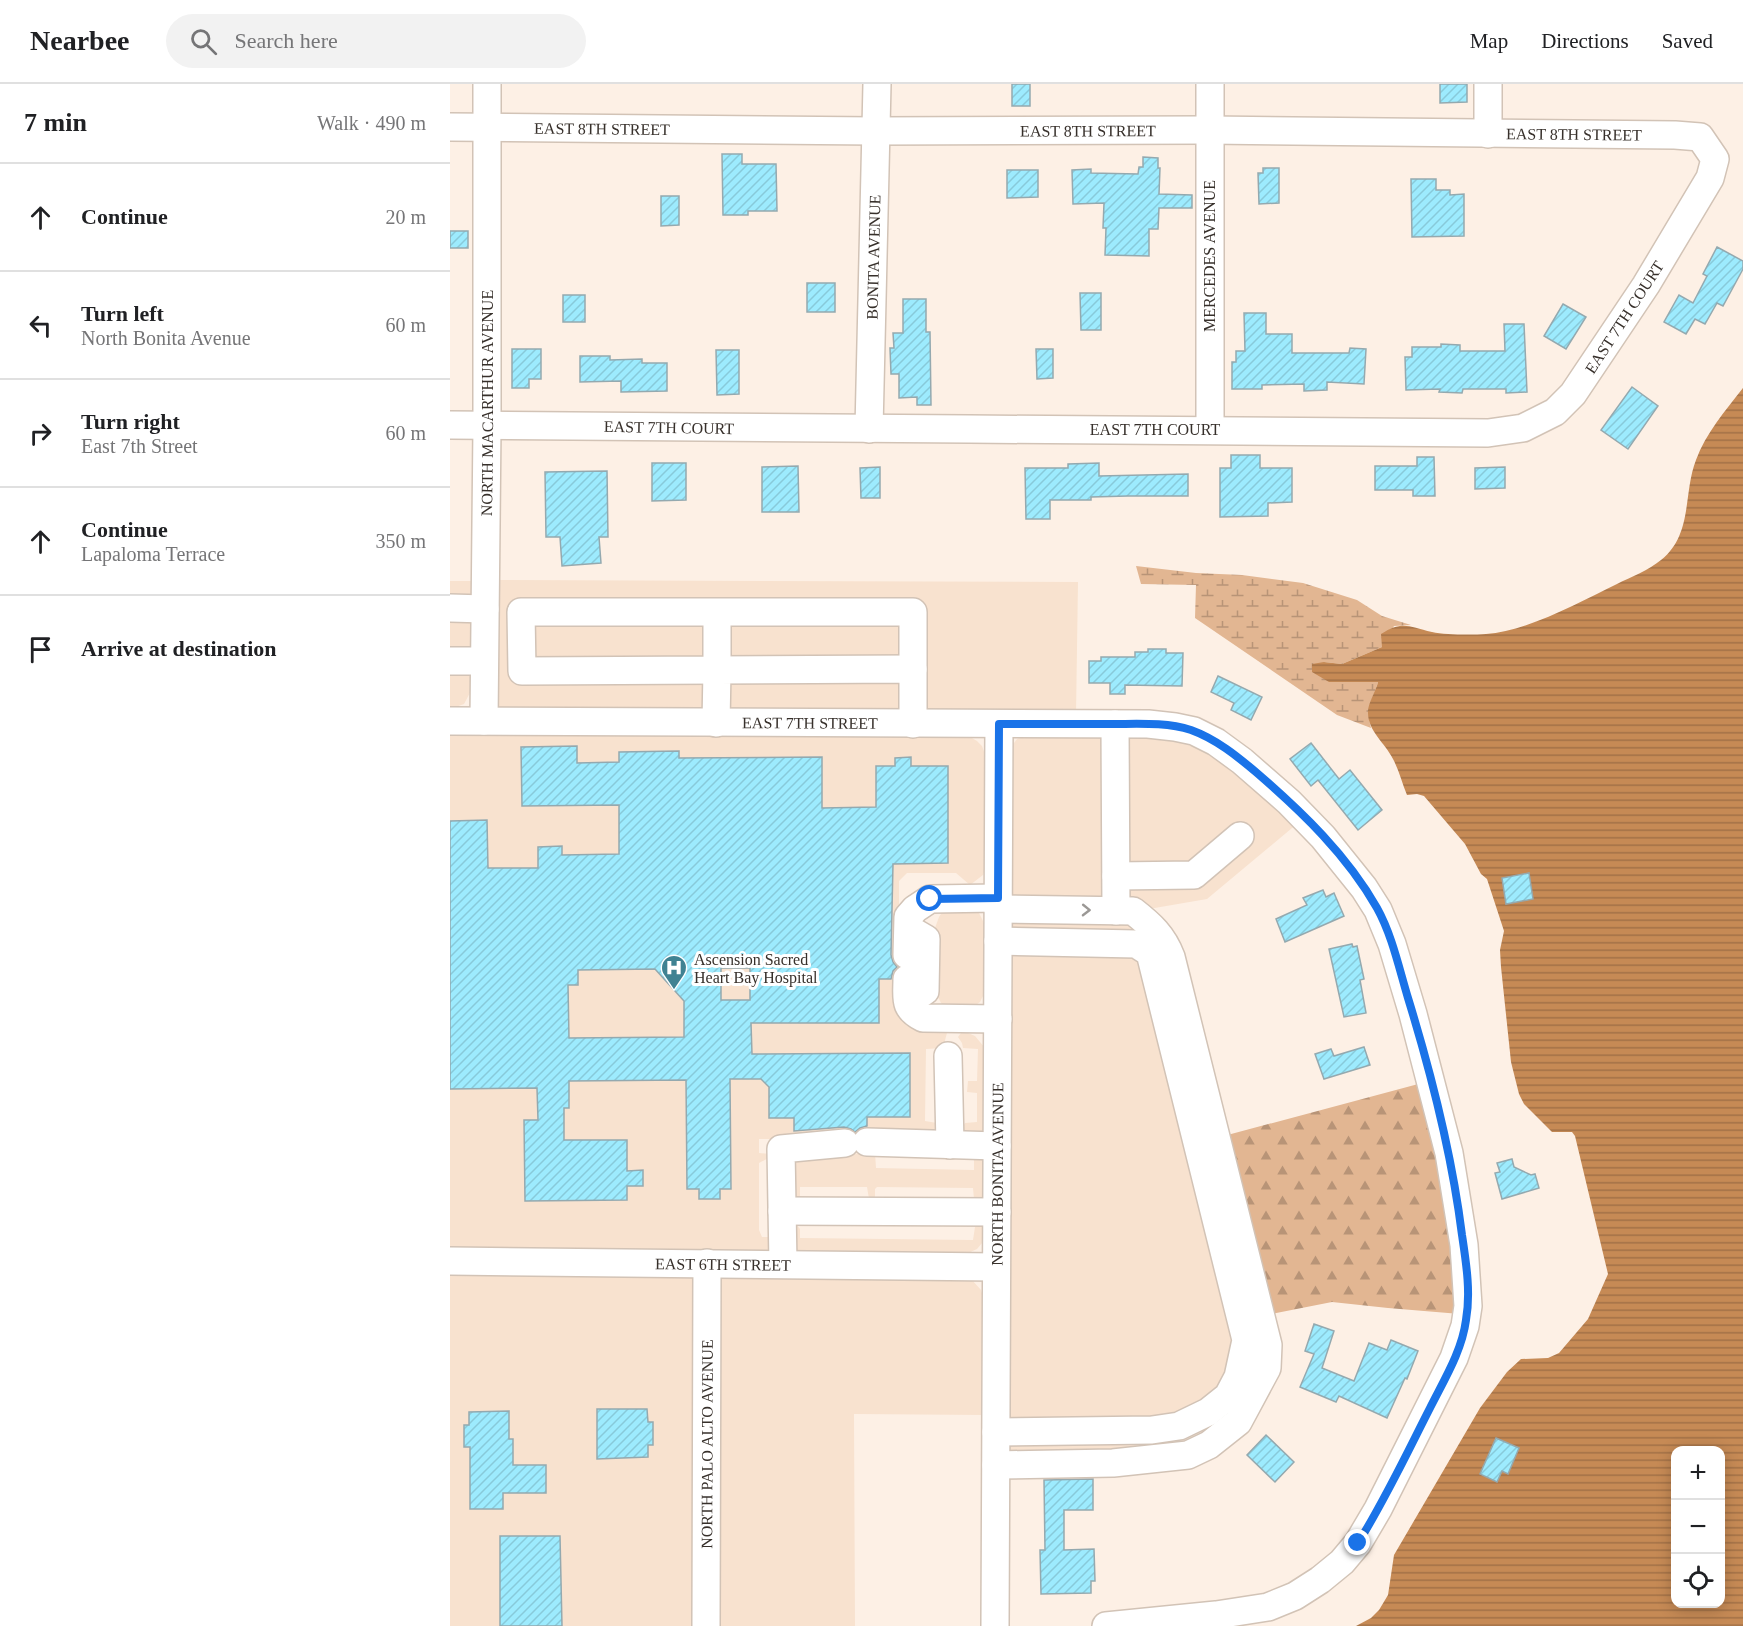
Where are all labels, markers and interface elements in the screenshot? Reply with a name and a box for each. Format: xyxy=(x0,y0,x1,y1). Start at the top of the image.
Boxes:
search box xyxy=(166,14,586,68)
text: Nearbee xyxy=(30,25,130,56)
icon: search xyxy=(187,25,220,58)
text: Search here xyxy=(235,28,338,53)
text: Map xyxy=(1470,29,1508,53)
text: Directions xyxy=(1541,29,1629,53)
text: Saved xyxy=(1662,29,1713,53)
text: 7 min xyxy=(24,108,87,137)
text: Walk · 490 m xyxy=(317,112,426,134)
street label: EAST 8TH STREET xyxy=(534,120,670,138)
street label: EAST 8TH STREET xyxy=(1020,122,1156,140)
street label: EAST 8TH STREET xyxy=(1506,125,1642,144)
street label: MERCEDES AVENUE xyxy=(1201,180,1218,332)
street label: BONITA AVENUE xyxy=(864,194,883,320)
icon: ahead xyxy=(24,201,57,234)
text: Continue xyxy=(81,204,168,229)
text: 20 m xyxy=(385,206,426,228)
street label: EAST 7TH COURT xyxy=(1582,258,1667,377)
street label: NORTH MACARTHUR AVENUE xyxy=(478,290,496,516)
text: Turn left xyxy=(81,301,164,326)
icon: left xyxy=(24,309,57,342)
text: 60 m xyxy=(385,314,426,336)
text: North Bonita Avenue xyxy=(81,327,251,349)
text: Turn right xyxy=(81,409,180,434)
icon: right xyxy=(24,417,57,450)
street label: EAST 7TH COURT xyxy=(604,418,735,437)
street label: EAST 7TH COURT xyxy=(1090,421,1220,438)
text: 60 m xyxy=(385,422,426,444)
text: East 7th Street xyxy=(81,435,198,457)
text: Continue xyxy=(81,517,168,542)
icon: ahead xyxy=(24,525,57,558)
text: 350 m xyxy=(375,530,426,552)
text: Lapaloma Terrace xyxy=(81,543,225,565)
icon: arrive xyxy=(24,633,57,666)
text: Arrive at destination xyxy=(81,636,277,661)
street label: EAST 7TH STREET xyxy=(742,714,878,732)
route start xyxy=(916,885,942,911)
one-way arrow xyxy=(1081,904,1090,917)
place label: Ascension Sacred Heart Bay Hospital xyxy=(694,951,818,987)
hospital icon: Ascension Sacred Heart Bay Hospital xyxy=(659,953,689,991)
street label: NORTH BONITA AVENUE xyxy=(989,1082,1006,1266)
street label: EAST 6TH STREET xyxy=(655,1255,791,1274)
street label: NORTH PALO ALTO AVENUE xyxy=(698,1339,716,1549)
map controls xyxy=(1671,1446,1725,1608)
button: + xyxy=(1671,1446,1725,1500)
button: − xyxy=(1671,1500,1725,1554)
route end xyxy=(1344,1529,1370,1555)
button: locate xyxy=(1671,1554,1725,1608)

